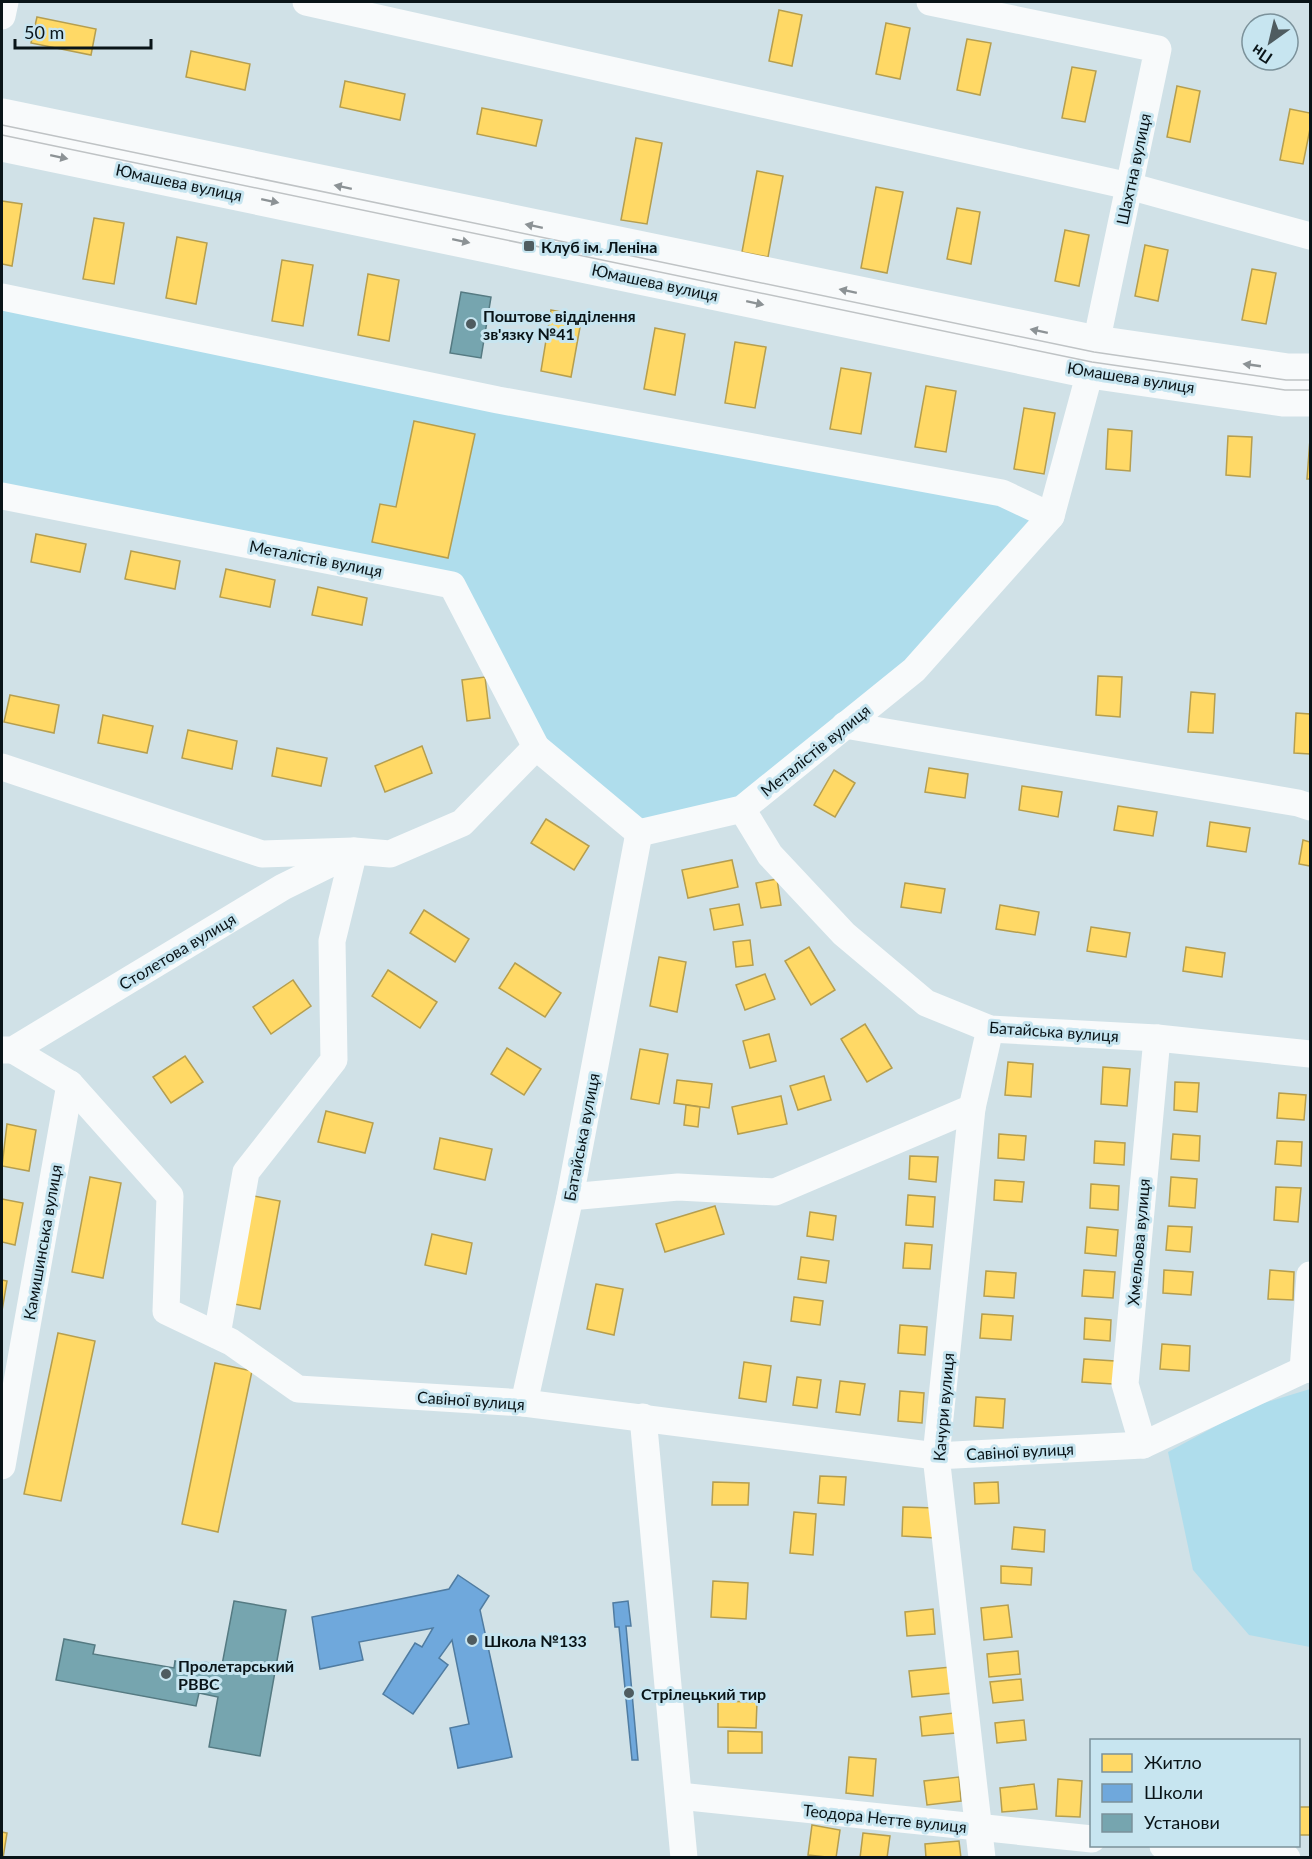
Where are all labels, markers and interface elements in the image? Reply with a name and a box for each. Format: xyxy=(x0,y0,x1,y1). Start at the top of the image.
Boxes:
scale bar xyxy=(15,12,152,50)
north arrow xyxy=(1240,12,1300,72)
text: 50 m xyxy=(24,21,64,43)
text: Пн xyxy=(1247,41,1275,69)
street label: Шахтна вулиця xyxy=(1112,112,1154,226)
one-way arrow xyxy=(49,153,68,162)
street label: Юмашева вулиця xyxy=(114,159,244,205)
one-way arrow xyxy=(333,181,352,191)
one-way arrow xyxy=(261,197,280,206)
one-way arrow xyxy=(524,221,543,231)
one-way arrow xyxy=(452,237,471,246)
place label: Клуб ім. Леніна xyxy=(541,237,657,256)
marker: Клуб ім. Леніна xyxy=(522,239,536,253)
street label: Юмашева вулиця xyxy=(590,259,720,305)
one-way arrow xyxy=(838,286,857,295)
one-way arrow xyxy=(745,298,764,308)
place label: Поштове відділення зв'язку №41 xyxy=(483,306,636,343)
marker: Поштове відділення зв'язку №41 xyxy=(464,317,478,331)
one-way arrow xyxy=(1029,326,1048,335)
street label: Юмашева вулиця xyxy=(1066,358,1196,396)
one-way arrow xyxy=(1243,360,1262,369)
street label: Металістів вулиця xyxy=(248,536,384,580)
street label: Металістів вулиця xyxy=(757,700,873,800)
street label: Столетова вулиця xyxy=(115,909,239,993)
street label: Батайська вулиця xyxy=(989,1017,1119,1045)
street label: Батайська вулиця xyxy=(559,1071,603,1203)
street label: Камишинська вулиця xyxy=(19,1163,65,1321)
street label: Хмельова вулиця xyxy=(1123,1178,1153,1306)
street label: Качури вулиця xyxy=(929,1352,957,1462)
street label: Савіної вулиця xyxy=(417,1387,525,1413)
street label: Савіної вулиця xyxy=(966,1439,1074,1463)
place label: Школа №133 xyxy=(484,1631,587,1650)
marker: Школа №133 xyxy=(465,1633,479,1647)
place label: Пролетарський РВВС xyxy=(178,1656,294,1693)
marker: Пролетарський РВВС xyxy=(159,1667,173,1681)
place label: Стрілецький тир xyxy=(641,1684,766,1703)
marker: Стрілецький тир xyxy=(622,1686,636,1700)
legend xyxy=(1090,1739,1300,1847)
text: Житло xyxy=(1144,1751,1202,1773)
text: Школи xyxy=(1144,1781,1203,1803)
street label: Теодора Нетте вулиця xyxy=(802,1800,968,1836)
text: Установи xyxy=(1144,1811,1220,1833)

